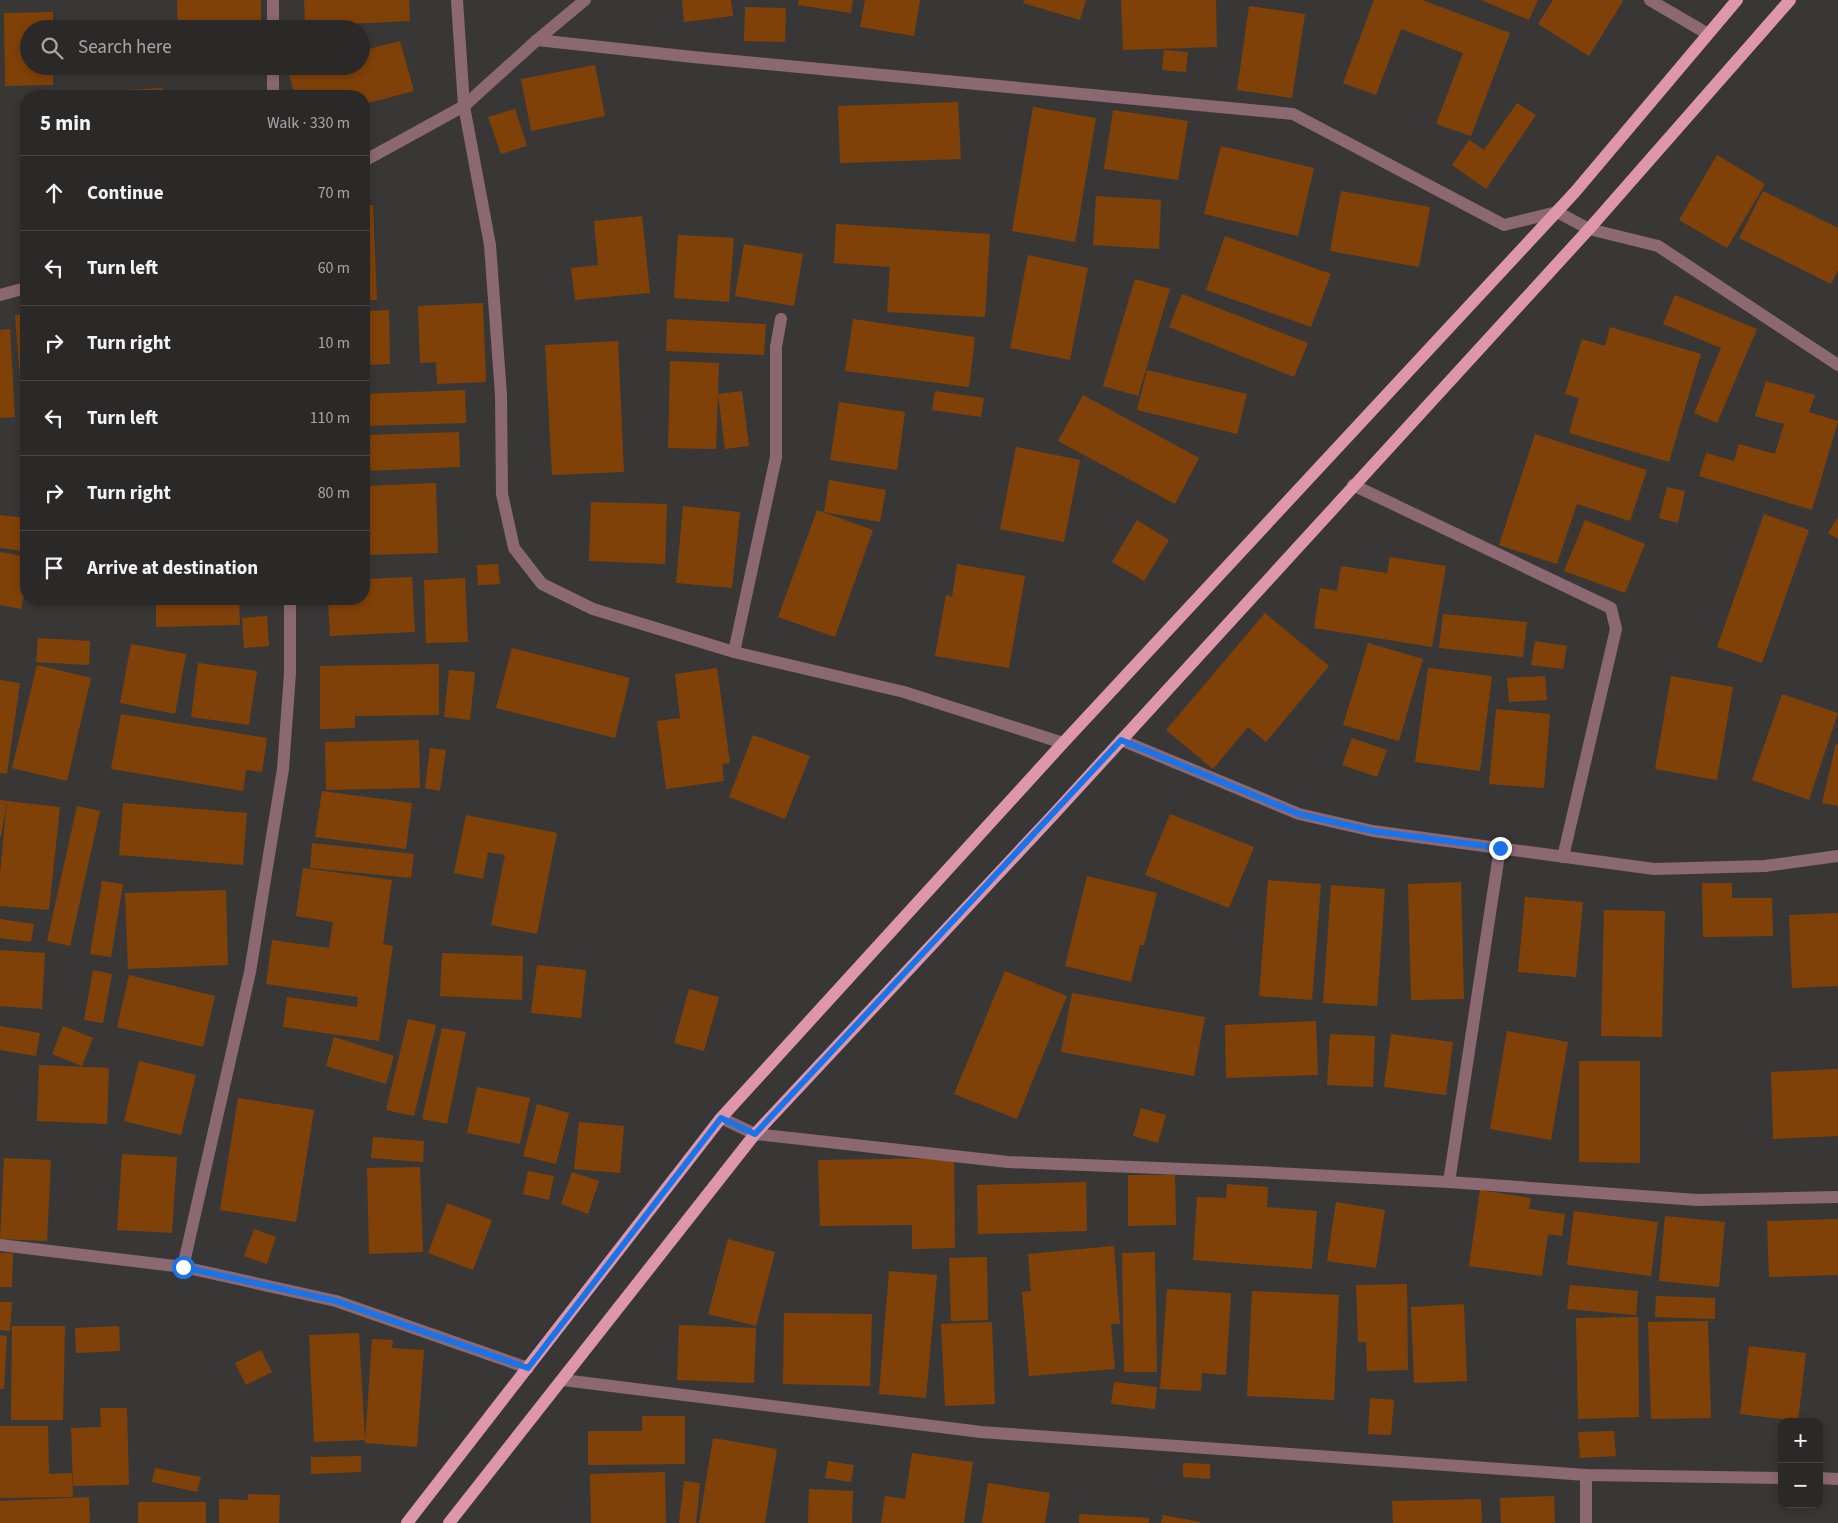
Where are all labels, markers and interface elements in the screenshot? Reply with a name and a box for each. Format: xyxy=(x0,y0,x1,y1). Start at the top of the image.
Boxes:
search box xyxy=(20,20,370,75)
icon: search xyxy=(38,34,66,62)
text: Search here xyxy=(78,34,172,61)
text: 5 min xyxy=(40,108,91,138)
text: Walk · 330 m xyxy=(267,112,350,134)
icon: ahead xyxy=(40,179,68,207)
text: Continue xyxy=(87,180,164,207)
text: 70 m xyxy=(318,182,350,204)
icon: left xyxy=(40,254,68,282)
text: Turn left xyxy=(87,255,158,282)
text: 60 m xyxy=(318,257,350,279)
icon: right xyxy=(40,329,68,357)
text: Turn right xyxy=(87,330,171,357)
text: 10 m xyxy=(318,332,350,354)
icon: left xyxy=(40,404,68,432)
text: Turn left xyxy=(87,405,158,432)
text: 110 m xyxy=(310,407,350,429)
icon: right xyxy=(40,479,68,507)
text: Turn right xyxy=(87,480,171,507)
text: 80 m xyxy=(318,482,350,504)
icon: arrive xyxy=(40,554,68,582)
text: Arrive at destination xyxy=(87,555,258,582)
route end xyxy=(1489,837,1512,860)
route start xyxy=(172,1256,195,1279)
map controls xyxy=(1778,1418,1823,1508)
button: + xyxy=(1778,1418,1823,1463)
button: − xyxy=(1778,1463,1823,1508)

